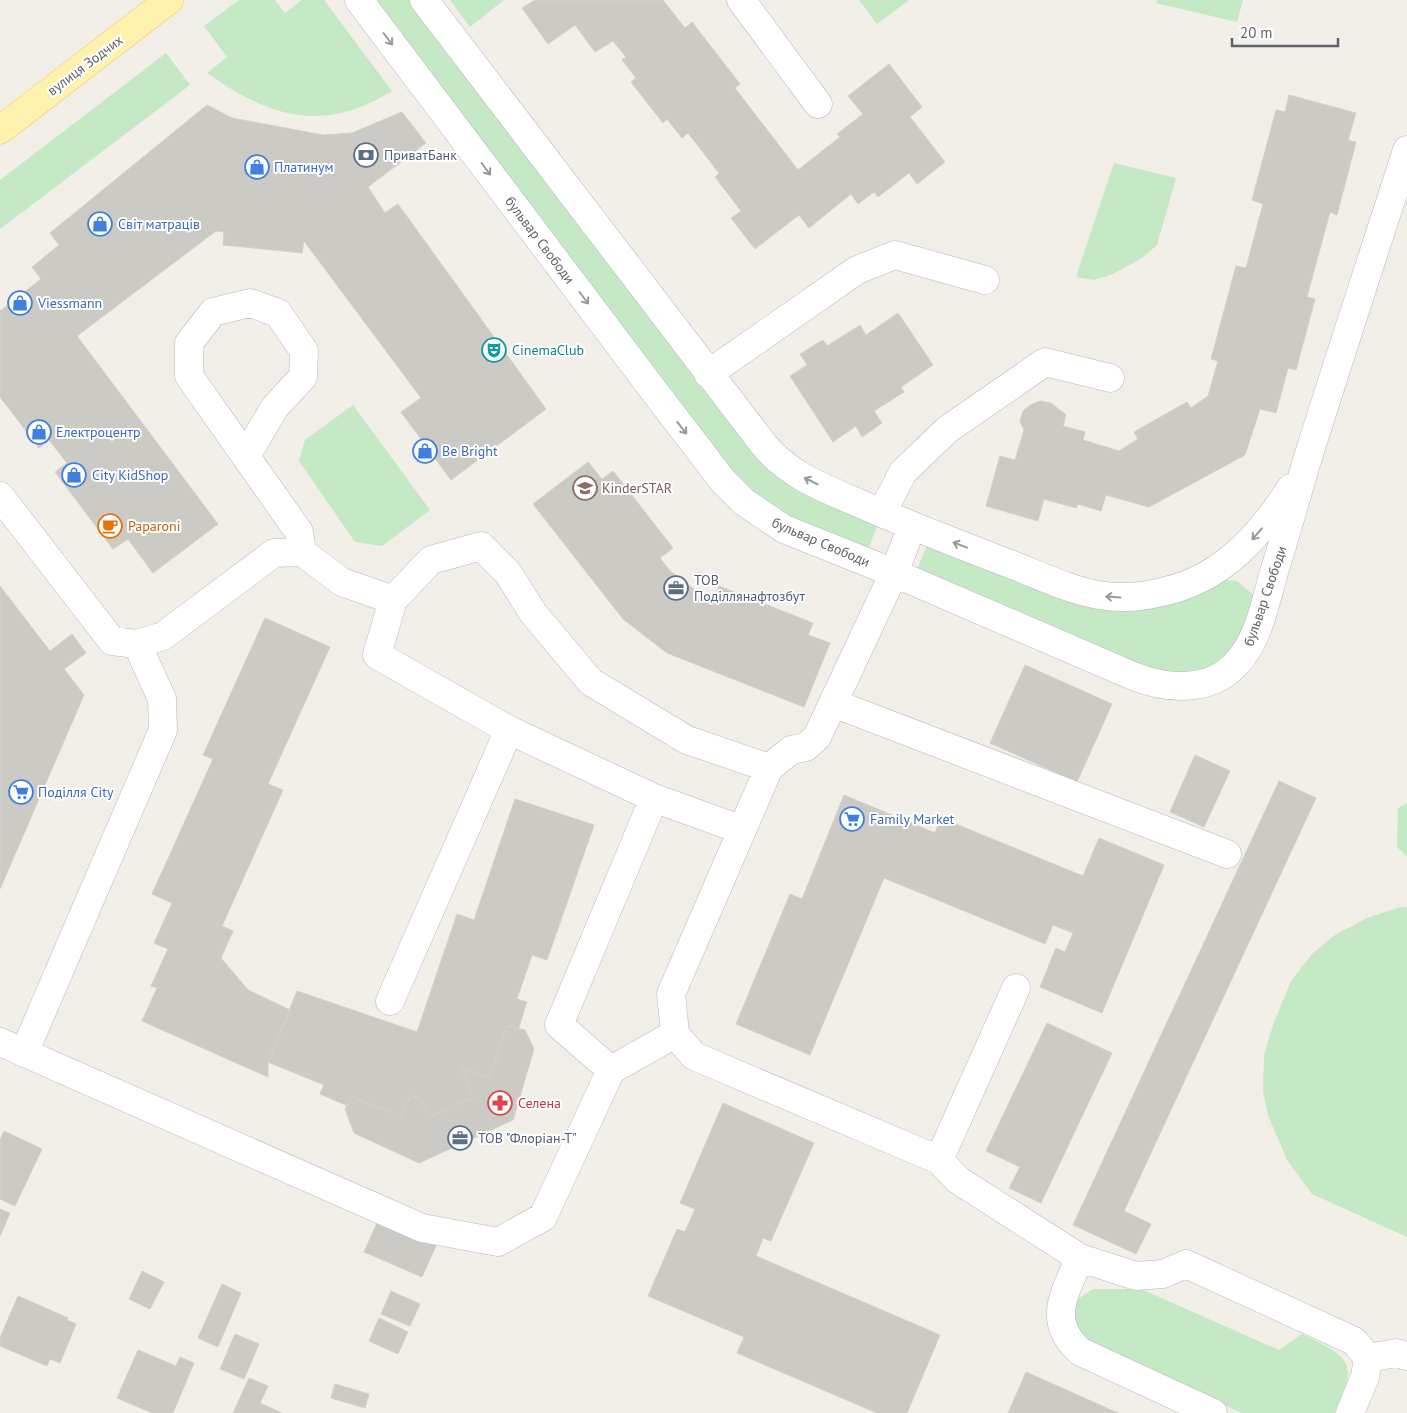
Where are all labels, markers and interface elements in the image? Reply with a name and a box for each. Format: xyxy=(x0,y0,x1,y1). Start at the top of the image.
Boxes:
scale bar xyxy=(1232,15,1338,47)
text: 20 m xyxy=(1240,23,1273,42)
street label: вулиця Зодчих xyxy=(44,31,126,99)
one-way arrow xyxy=(383,32,393,46)
bank icon: ПриватБанк xyxy=(353,142,379,168)
place label: ПриватБанк xyxy=(384,146,457,164)
shop icon: Платинум xyxy=(244,154,270,180)
place label: Платинум xyxy=(274,158,334,176)
one-way arrow xyxy=(481,162,491,176)
street label: бульвар Свободи xyxy=(501,193,579,287)
shop icon: Світ матраців xyxy=(87,211,113,237)
place label: Світ матраців xyxy=(118,215,200,233)
shop icon: Viessmann xyxy=(7,290,33,316)
one-way arrow xyxy=(579,291,589,305)
place label: Viessmann xyxy=(37,294,102,312)
theatre icon: CinemaClub xyxy=(481,337,507,363)
place label: CinemaClub xyxy=(512,341,584,359)
shop icon: Електроцентр xyxy=(26,419,52,445)
one-way arrow xyxy=(677,421,688,434)
place label: Електроцентр xyxy=(56,423,141,441)
shop icon: Be Bright xyxy=(412,438,438,464)
place label: Be Bright xyxy=(442,442,498,460)
shop icon: City KidShop xyxy=(61,462,87,488)
place label: City KidShop xyxy=(92,466,168,484)
school or university icon: KinderSTAR xyxy=(572,475,598,501)
one-way arrow xyxy=(803,476,818,486)
place label: KinderSTAR xyxy=(602,479,672,497)
cafe icon: Paparoni xyxy=(97,513,123,539)
street label: бульвар Свободи xyxy=(769,513,873,571)
place label: Paparoni xyxy=(128,517,180,535)
one-way arrow xyxy=(1251,528,1263,541)
one-way arrow xyxy=(953,540,968,549)
street label: бульвар Свободи xyxy=(1239,543,1291,649)
place label: ТОВ Поділлянафтозбут xyxy=(694,571,805,605)
office icon: ТОВ Поділлянафтозбут xyxy=(663,575,689,601)
one-way arrow xyxy=(1106,592,1122,601)
supermarket icon: Поділля City xyxy=(8,779,34,805)
place label: Поділля City xyxy=(38,783,114,801)
supermarket icon: Family Market xyxy=(839,806,865,832)
place label: Family Market xyxy=(870,810,955,828)
pharmacy icon: Селена xyxy=(487,1090,513,1116)
place label: Селена xyxy=(518,1094,561,1112)
office icon: ТОВ "Флоріан-Т" xyxy=(447,1125,473,1151)
place label: ТОВ "Флоріан-Т" xyxy=(478,1129,577,1147)

